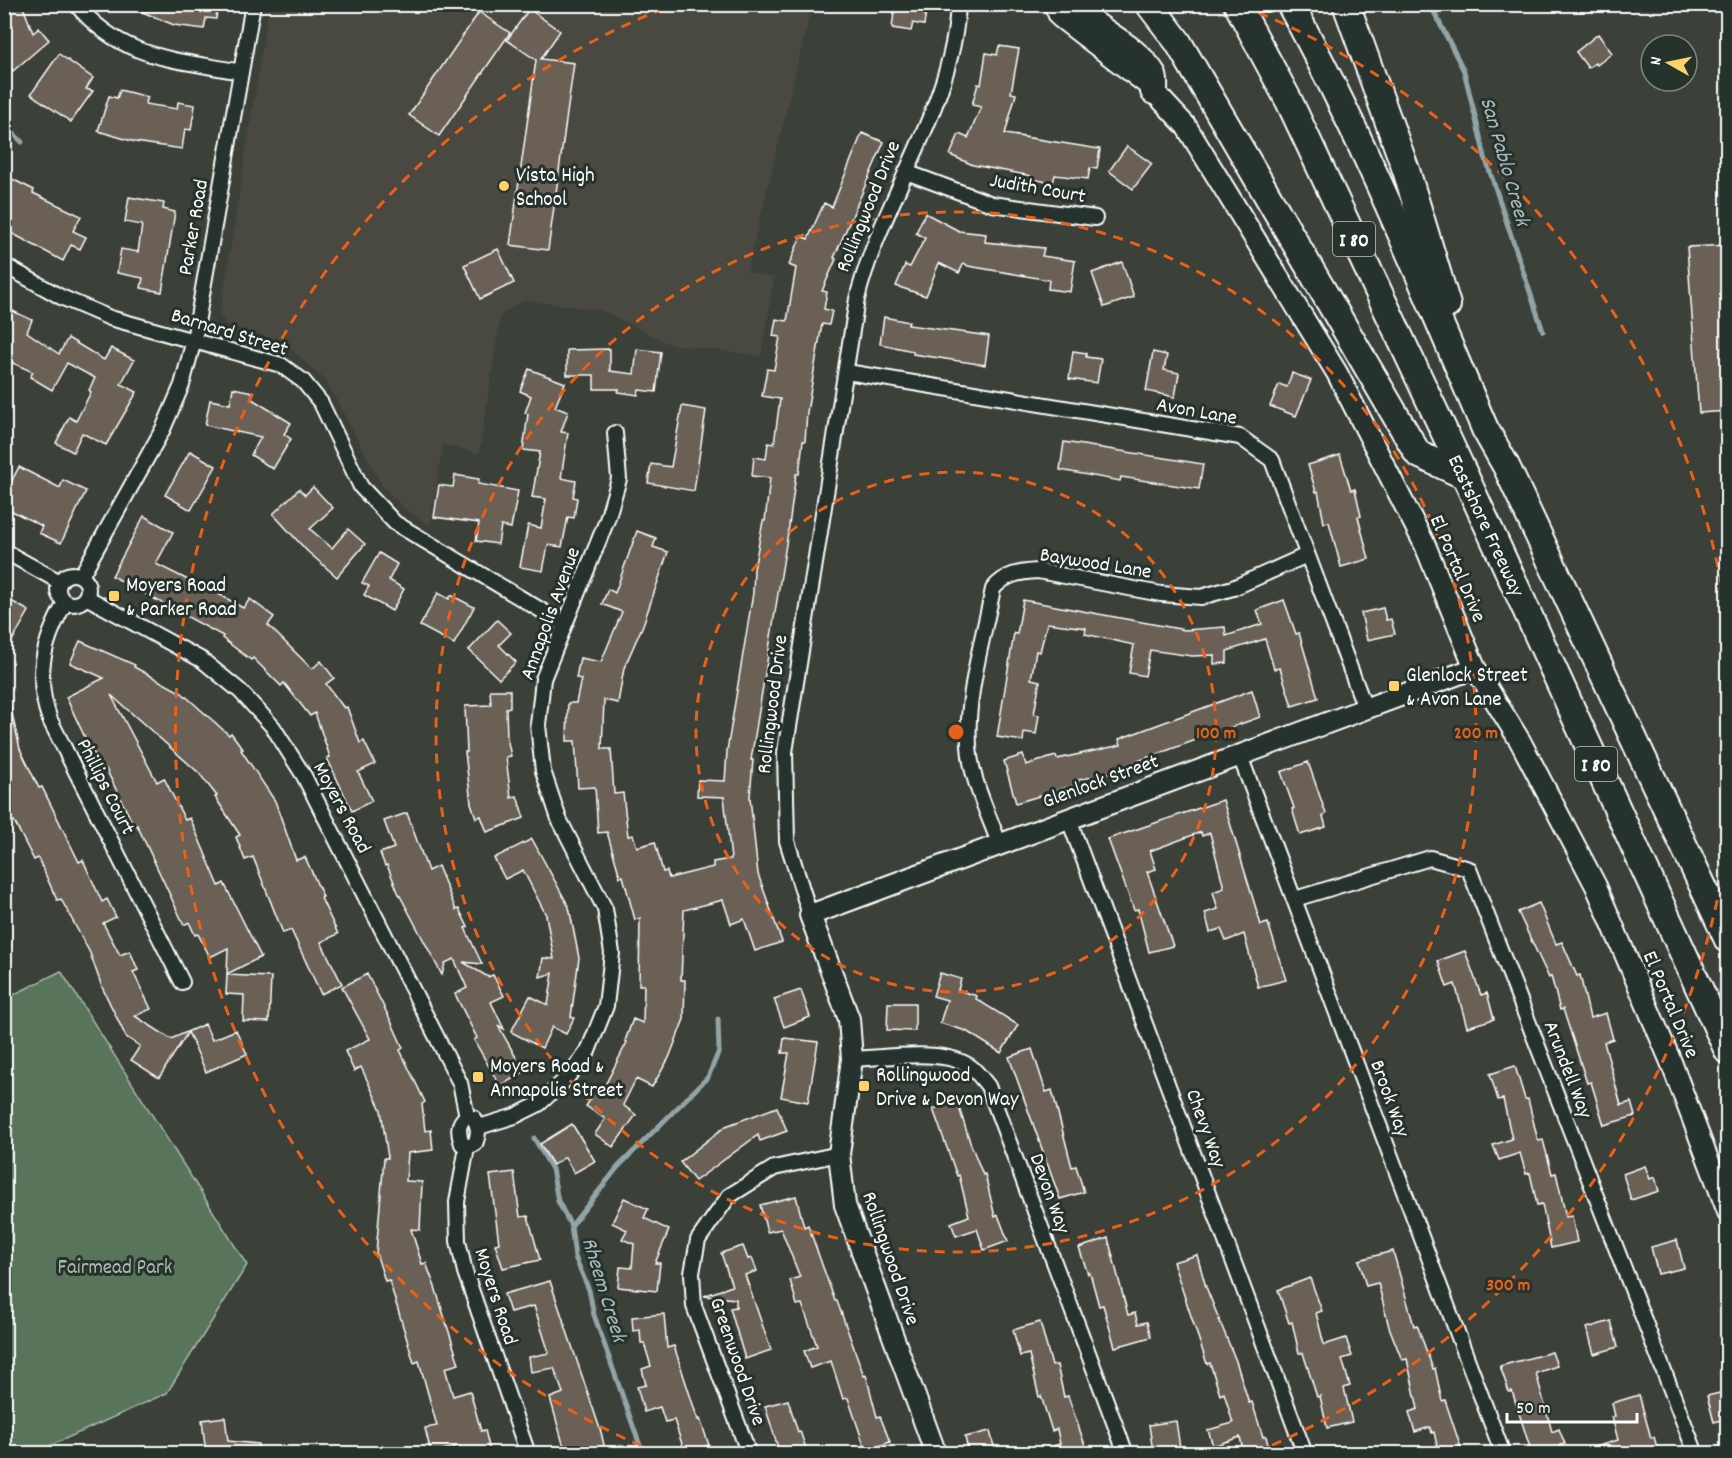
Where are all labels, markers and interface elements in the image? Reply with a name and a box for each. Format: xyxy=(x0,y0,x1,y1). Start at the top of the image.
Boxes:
north arrow xyxy=(1639,33,1699,93)
text: N xyxy=(1645,55,1669,67)
water label: San Pablo Creek xyxy=(1470,94,1537,232)
street label: Rollingwood Drive xyxy=(830,137,910,277)
place label: Vista High School xyxy=(516,162,595,216)
street label: Judith Court xyxy=(987,167,1088,213)
street label: Parker Road xyxy=(172,177,218,278)
marker: Vista High School xyxy=(497,179,511,193)
road number: I 80 xyxy=(1333,222,1375,256)
street label: Barnard Street xyxy=(167,302,291,366)
street label: Avon Lane xyxy=(1154,391,1239,435)
street label: Eastshore Freeway xyxy=(1438,451,1530,602)
street label: El Portal Drive xyxy=(1420,511,1492,627)
street label: Baywood Lane xyxy=(1038,541,1153,589)
street label: Annapolis Avenue xyxy=(514,543,590,685)
place label: Moyers Road & Parker Road xyxy=(126,572,237,626)
marker: Moyers Road & Parker Road xyxy=(107,589,121,603)
street label: Rollingwood Drive xyxy=(751,633,797,776)
place label: Glenlock Street & Avon Lane xyxy=(1406,662,1528,716)
marker: Glenlock Street & Avon Lane xyxy=(1387,679,1401,693)
centre of rings xyxy=(946,722,966,742)
text: 100 m xyxy=(1196,722,1236,747)
text: 200 m xyxy=(1454,722,1498,747)
street label: Phillips Court xyxy=(67,734,142,841)
road number: I 80 xyxy=(1575,747,1617,781)
street label: Glenlock Street xyxy=(1039,748,1164,818)
street label: Moyers Road xyxy=(304,757,377,860)
street label: El Portal Drive xyxy=(1633,947,1705,1063)
street label: Arundell Way xyxy=(1534,1017,1599,1124)
place label: Moyers Road & Annapolis Street xyxy=(490,1053,624,1107)
street label: Brook Way xyxy=(1360,1056,1416,1142)
place label: Rollingwood Drive & Devon Way xyxy=(876,1062,1019,1116)
marker: Moyers Road & Annapolis Street xyxy=(471,1070,485,1084)
marker: Rollingwood Drive & Devon Way xyxy=(857,1079,871,1093)
street label: Chevy Way xyxy=(1176,1086,1232,1173)
street label: Devon Way xyxy=(1020,1150,1077,1239)
street label: Rollingwood Drive xyxy=(852,1188,926,1330)
water label: Rheem Creek xyxy=(572,1234,634,1348)
street label: Moyers Road xyxy=(464,1245,524,1349)
park label: Fairmead Park xyxy=(58,1254,172,1284)
text: 300 m xyxy=(1486,1274,1530,1299)
street label: Greenwood Drive xyxy=(700,1294,772,1430)
scale bar xyxy=(1507,1386,1638,1424)
text: 50 m xyxy=(1516,1397,1551,1422)

